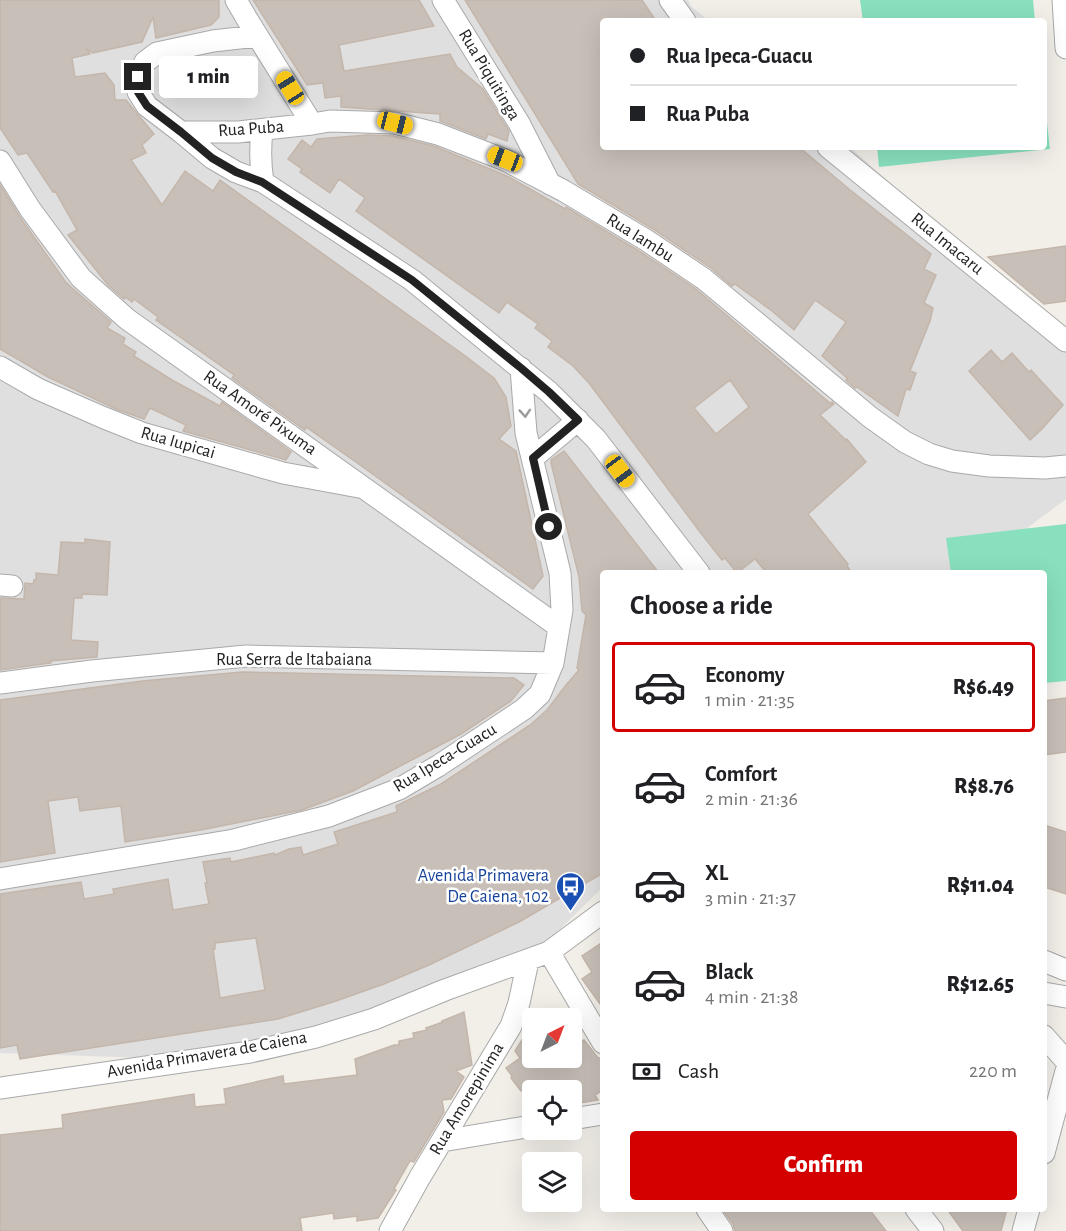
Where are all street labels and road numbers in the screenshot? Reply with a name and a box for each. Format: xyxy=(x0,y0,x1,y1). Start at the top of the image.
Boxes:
street label: Rua Piquitinga xyxy=(455,26,523,124)
street label: Rua Puba xyxy=(217,118,285,140)
street label: Rua Iambu xyxy=(603,210,677,266)
street label: Rua Imacaru xyxy=(907,210,987,278)
street label: Rua Amoré Pixuma xyxy=(200,367,320,459)
street label: Rua Iupicai xyxy=(139,424,217,462)
street label: Rua Serra de Itabaiana xyxy=(216,651,372,669)
street label: Rua Ipeca-Guacu xyxy=(390,720,500,796)
street label: Avenida Primavera de Caiena xyxy=(106,1029,308,1081)
street label: Rua Amorepinima xyxy=(426,1040,508,1158)

